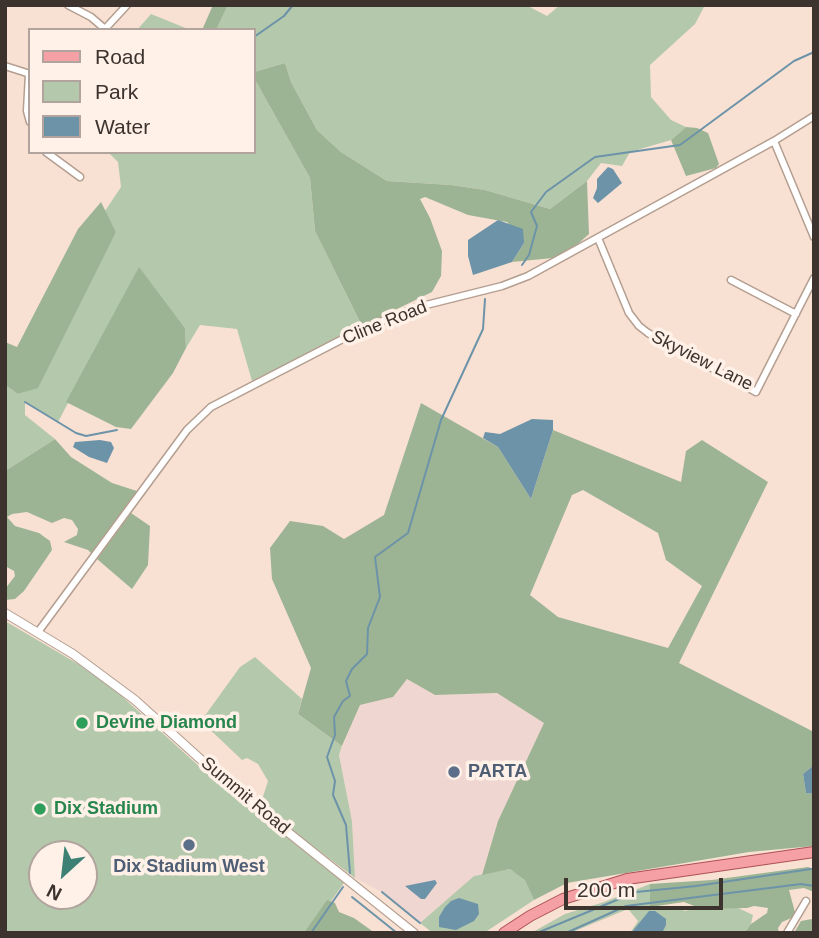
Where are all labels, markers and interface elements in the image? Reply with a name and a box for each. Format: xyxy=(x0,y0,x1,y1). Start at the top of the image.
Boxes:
legend xyxy=(28,28,256,154)
text: Road xyxy=(95,45,145,68)
text: Park xyxy=(95,80,138,103)
text: Water xyxy=(95,115,150,138)
street label: Cline Road xyxy=(340,296,430,350)
street label: Skyview Lane xyxy=(648,326,756,396)
place label: Devine Diamond xyxy=(96,712,237,734)
marker: Devine Diamond xyxy=(74,715,90,731)
street label: Summit Road xyxy=(196,753,294,839)
place label: PARTA xyxy=(468,761,527,783)
marker: PARTA xyxy=(446,764,462,780)
place label: Dix Stadium xyxy=(54,798,158,820)
marker: Dix Stadium xyxy=(32,801,48,817)
marker: Dix Stadium West xyxy=(181,837,197,853)
north arrow xyxy=(28,840,98,910)
place label: Dix Stadium West xyxy=(113,856,265,878)
scale bar xyxy=(567,864,726,908)
text: 200 m xyxy=(577,878,635,901)
text: N xyxy=(43,880,65,905)

